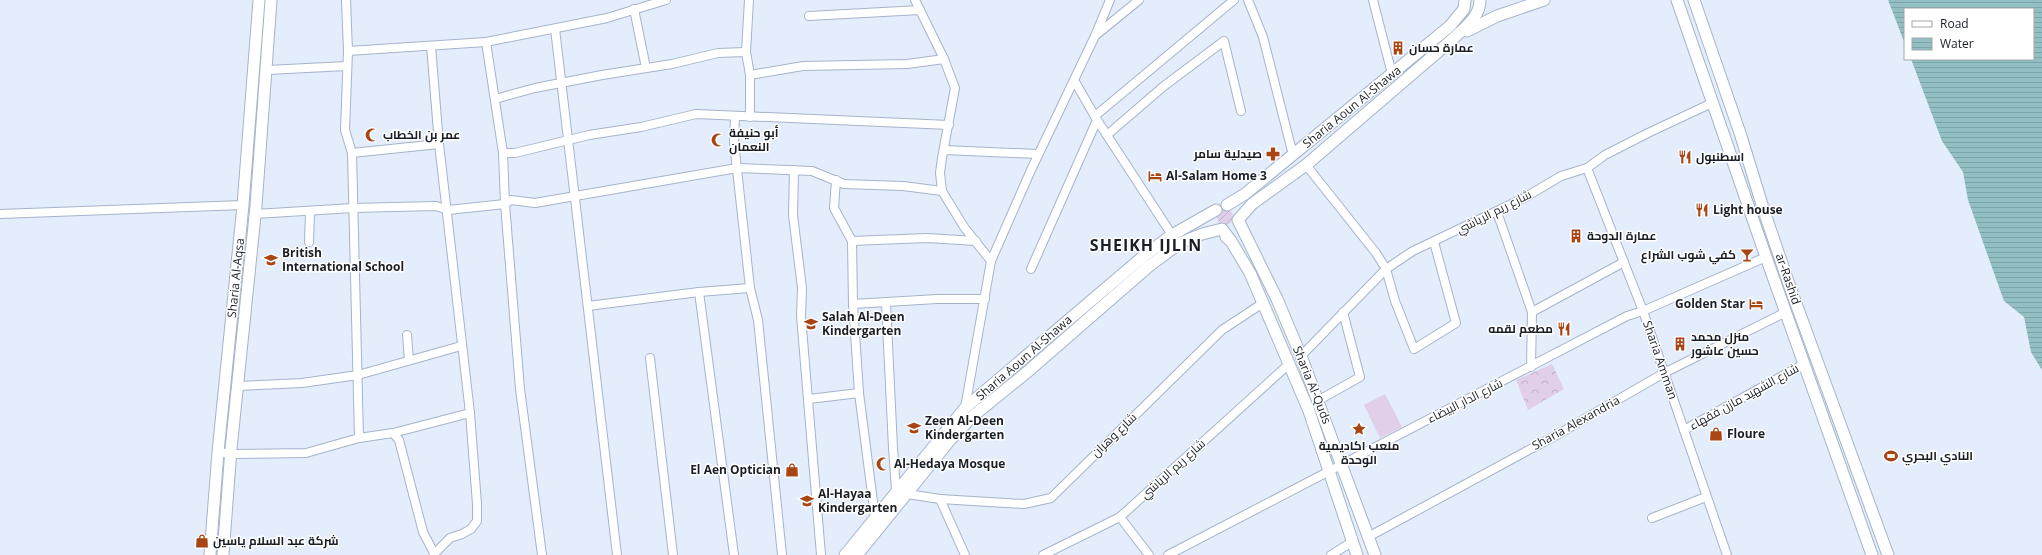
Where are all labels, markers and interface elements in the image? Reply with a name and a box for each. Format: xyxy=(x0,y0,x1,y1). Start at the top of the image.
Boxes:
legend xyxy=(1904,8,2034,60)
text: Road xyxy=(1940,15,1969,32)
text: Water xyxy=(1940,35,1974,52)
place label: عمارة حسان xyxy=(1409,39,1474,56)
building icon: عمارة حسان xyxy=(1390,40,1406,56)
street label: Sharia Aoun Al-Shawa xyxy=(1299,62,1404,152)
place label: أبو حنيفة النعمان xyxy=(729,124,779,155)
place label: عمر بن الخطاب xyxy=(383,126,460,143)
mosque icon: عمر بن الخطاب xyxy=(364,127,380,143)
mosque icon: أبو حنيفة النعمان xyxy=(710,132,726,148)
place label: صيدلية سامر xyxy=(1193,145,1262,162)
pharmacy icon: صيدلية سامر xyxy=(1265,146,1281,162)
place label: اسطنبول xyxy=(1696,148,1744,165)
restaurant icon: اسطنبول xyxy=(1677,149,1693,165)
place label: Al-Salam Home 3 xyxy=(1166,167,1267,184)
hotel icon: Al-Salam Home 3 xyxy=(1147,168,1163,184)
street label: شارع ريم الرياشي xyxy=(1453,185,1535,240)
place label: Light house xyxy=(1713,201,1783,218)
restaurant icon: Light house xyxy=(1694,202,1710,218)
place label: عمارة الدوحة xyxy=(1587,227,1656,244)
building icon: عمارة الدوحة xyxy=(1568,228,1584,244)
district label: SHEIKH IJLIN xyxy=(1090,234,1202,256)
street label: Sharia Al-Aqsa xyxy=(223,237,248,319)
place label: British International School xyxy=(282,244,404,275)
place label: كفي شوب الشراع xyxy=(1641,246,1736,265)
bar icon: كفي شوب الشراع xyxy=(1739,247,1755,263)
street label: ar-Rashid xyxy=(1772,251,1805,307)
school or university icon: British International School xyxy=(263,252,279,268)
place label: Golden Star xyxy=(1675,295,1746,312)
hotel icon: Golden Star xyxy=(1748,296,1764,312)
place label: Salah Al-Deen Kindergarten xyxy=(822,308,905,339)
street label: Sharia Aoun Al-Shawa xyxy=(972,311,1075,404)
school or university icon: Salah Al-Deen Kindergarten xyxy=(803,316,819,332)
street label: Sharia Amman xyxy=(1639,318,1682,401)
place label: مطعم لقمه xyxy=(1488,320,1553,337)
restaurant icon: مطعم لقمه xyxy=(1556,321,1572,337)
place label: منزل محمد حسين عاشور xyxy=(1690,328,1759,359)
building icon: منزل محمد حسين عاشور xyxy=(1672,336,1688,352)
street label: Sharia Al-Quds xyxy=(1289,343,1336,427)
street label: شارع الشهيد مازن فقهاء xyxy=(1686,359,1802,434)
street label: شارع الدار البيضاء xyxy=(1424,374,1506,427)
street label: Sharia Alexandria xyxy=(1529,391,1623,454)
street label: شارع وهران xyxy=(1087,409,1140,461)
place label: Zeen Al-Deen Kindergarten xyxy=(925,412,1004,443)
school or university icon: Zeen Al-Deen Kindergarten xyxy=(906,420,922,436)
place icon: ملعب اكاديمية الوحدة xyxy=(1351,421,1367,437)
place label: Floure xyxy=(1727,425,1765,442)
shop icon: Floure xyxy=(1708,426,1724,442)
street label: شارع ريم الرياشي xyxy=(1137,435,1210,504)
place label: ملعب اكاديمية الوحدة xyxy=(1319,437,1399,468)
place label: النادي البحري xyxy=(1902,447,1973,466)
sports icon: النادي البحري xyxy=(1883,448,1899,464)
place label: Al-Hedaya Mosque xyxy=(894,455,1005,472)
mosque icon: Al-Hedaya Mosque xyxy=(875,456,891,472)
place label: El Aen Optician xyxy=(690,461,781,478)
shop icon: El Aen Optician xyxy=(784,462,800,478)
place label: Al-Hayaa Kindergarten xyxy=(818,485,897,516)
school or university icon: Al-Hayaa Kindergarten xyxy=(799,493,815,509)
place label: شركة عبد السلام ياسين xyxy=(213,532,339,549)
shop icon: شركة عبد السلام ياسين xyxy=(194,533,210,549)

